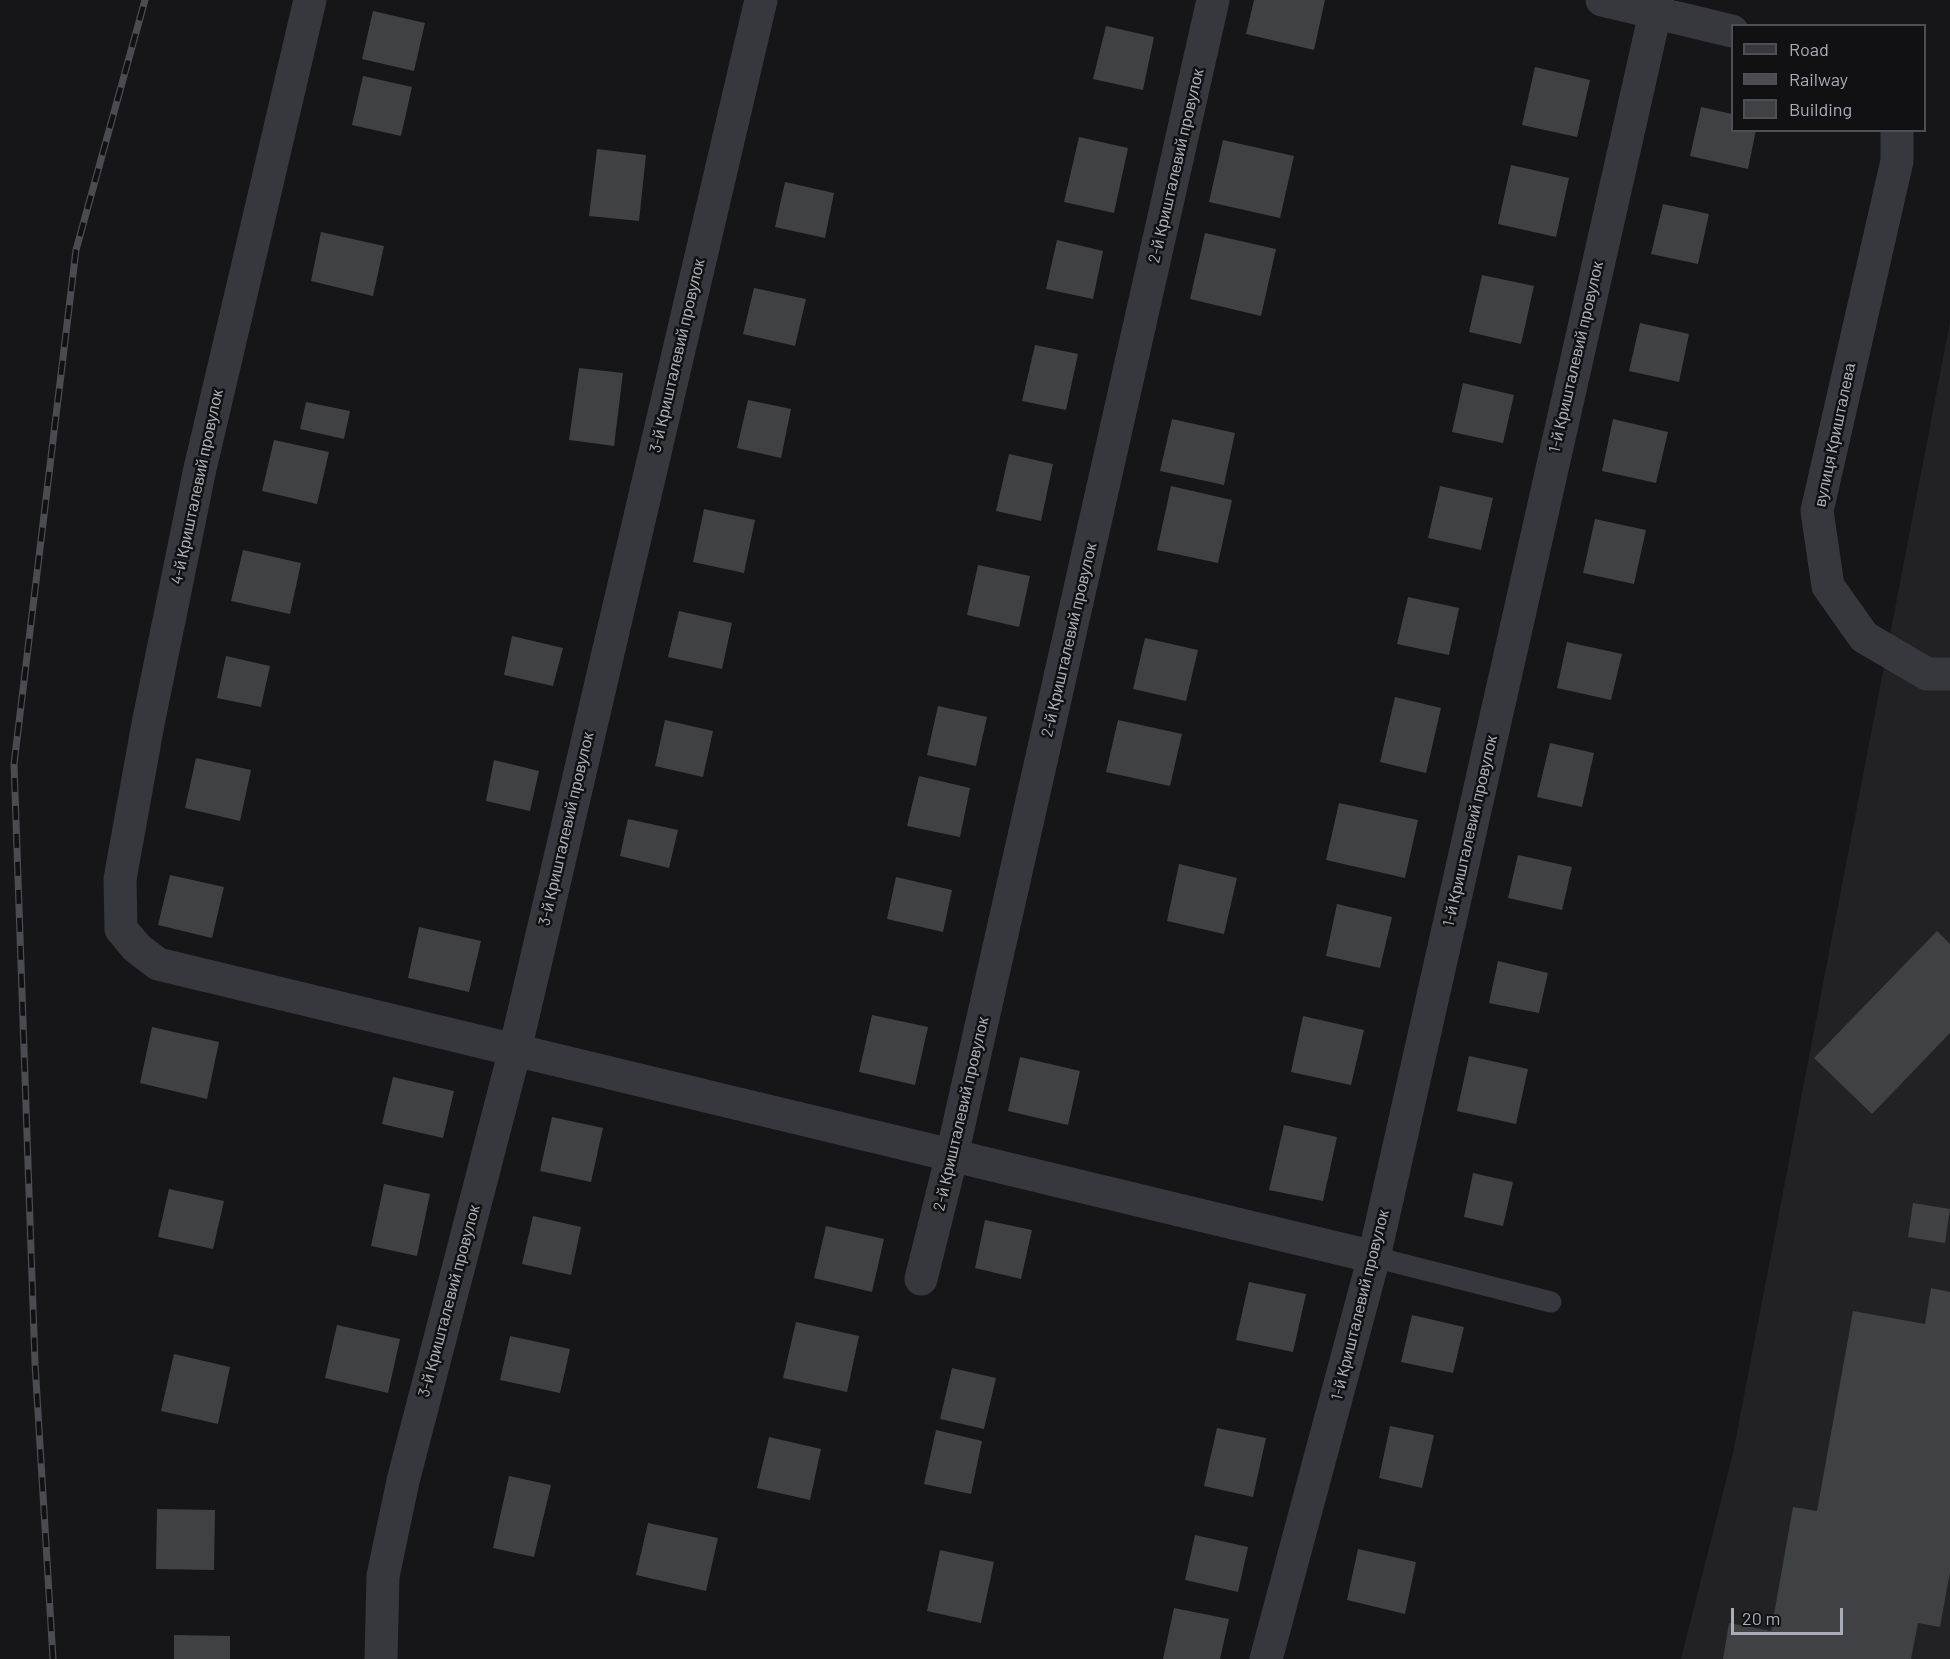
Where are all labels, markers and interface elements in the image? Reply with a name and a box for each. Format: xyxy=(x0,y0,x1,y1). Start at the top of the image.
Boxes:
legend xyxy=(1731,24,1926,132)
text: Road xyxy=(1789,38,1829,60)
street label: 2-й Кришталевий провулок xyxy=(1144,67,1208,265)
text: Railway xyxy=(1789,68,1848,90)
text: Building xyxy=(1789,98,1852,120)
street label: 3-й Кришталевий провулок xyxy=(645,257,709,455)
street label: 1-й Кришталевий провулок xyxy=(1545,260,1607,454)
street label: вулиця Кришталева xyxy=(1810,361,1860,509)
street label: 4-й Кришталевий провулок xyxy=(167,388,227,586)
street label: 2-й Кришталевий провулок xyxy=(1037,541,1101,739)
street label: 3-й Кришталевий провулок xyxy=(534,730,598,928)
street label: 1-й Кришталевий провулок xyxy=(1439,734,1501,928)
street label: 2-й Кришталевий провулок xyxy=(929,1015,993,1213)
street label: 3-й Кришталевий провулок xyxy=(414,1203,484,1399)
street label: 1-й Кришталевий провулок xyxy=(1327,1208,1393,1402)
scale bar xyxy=(1734,1596,1846,1634)
text: 20 m xyxy=(1742,1607,1780,1629)

